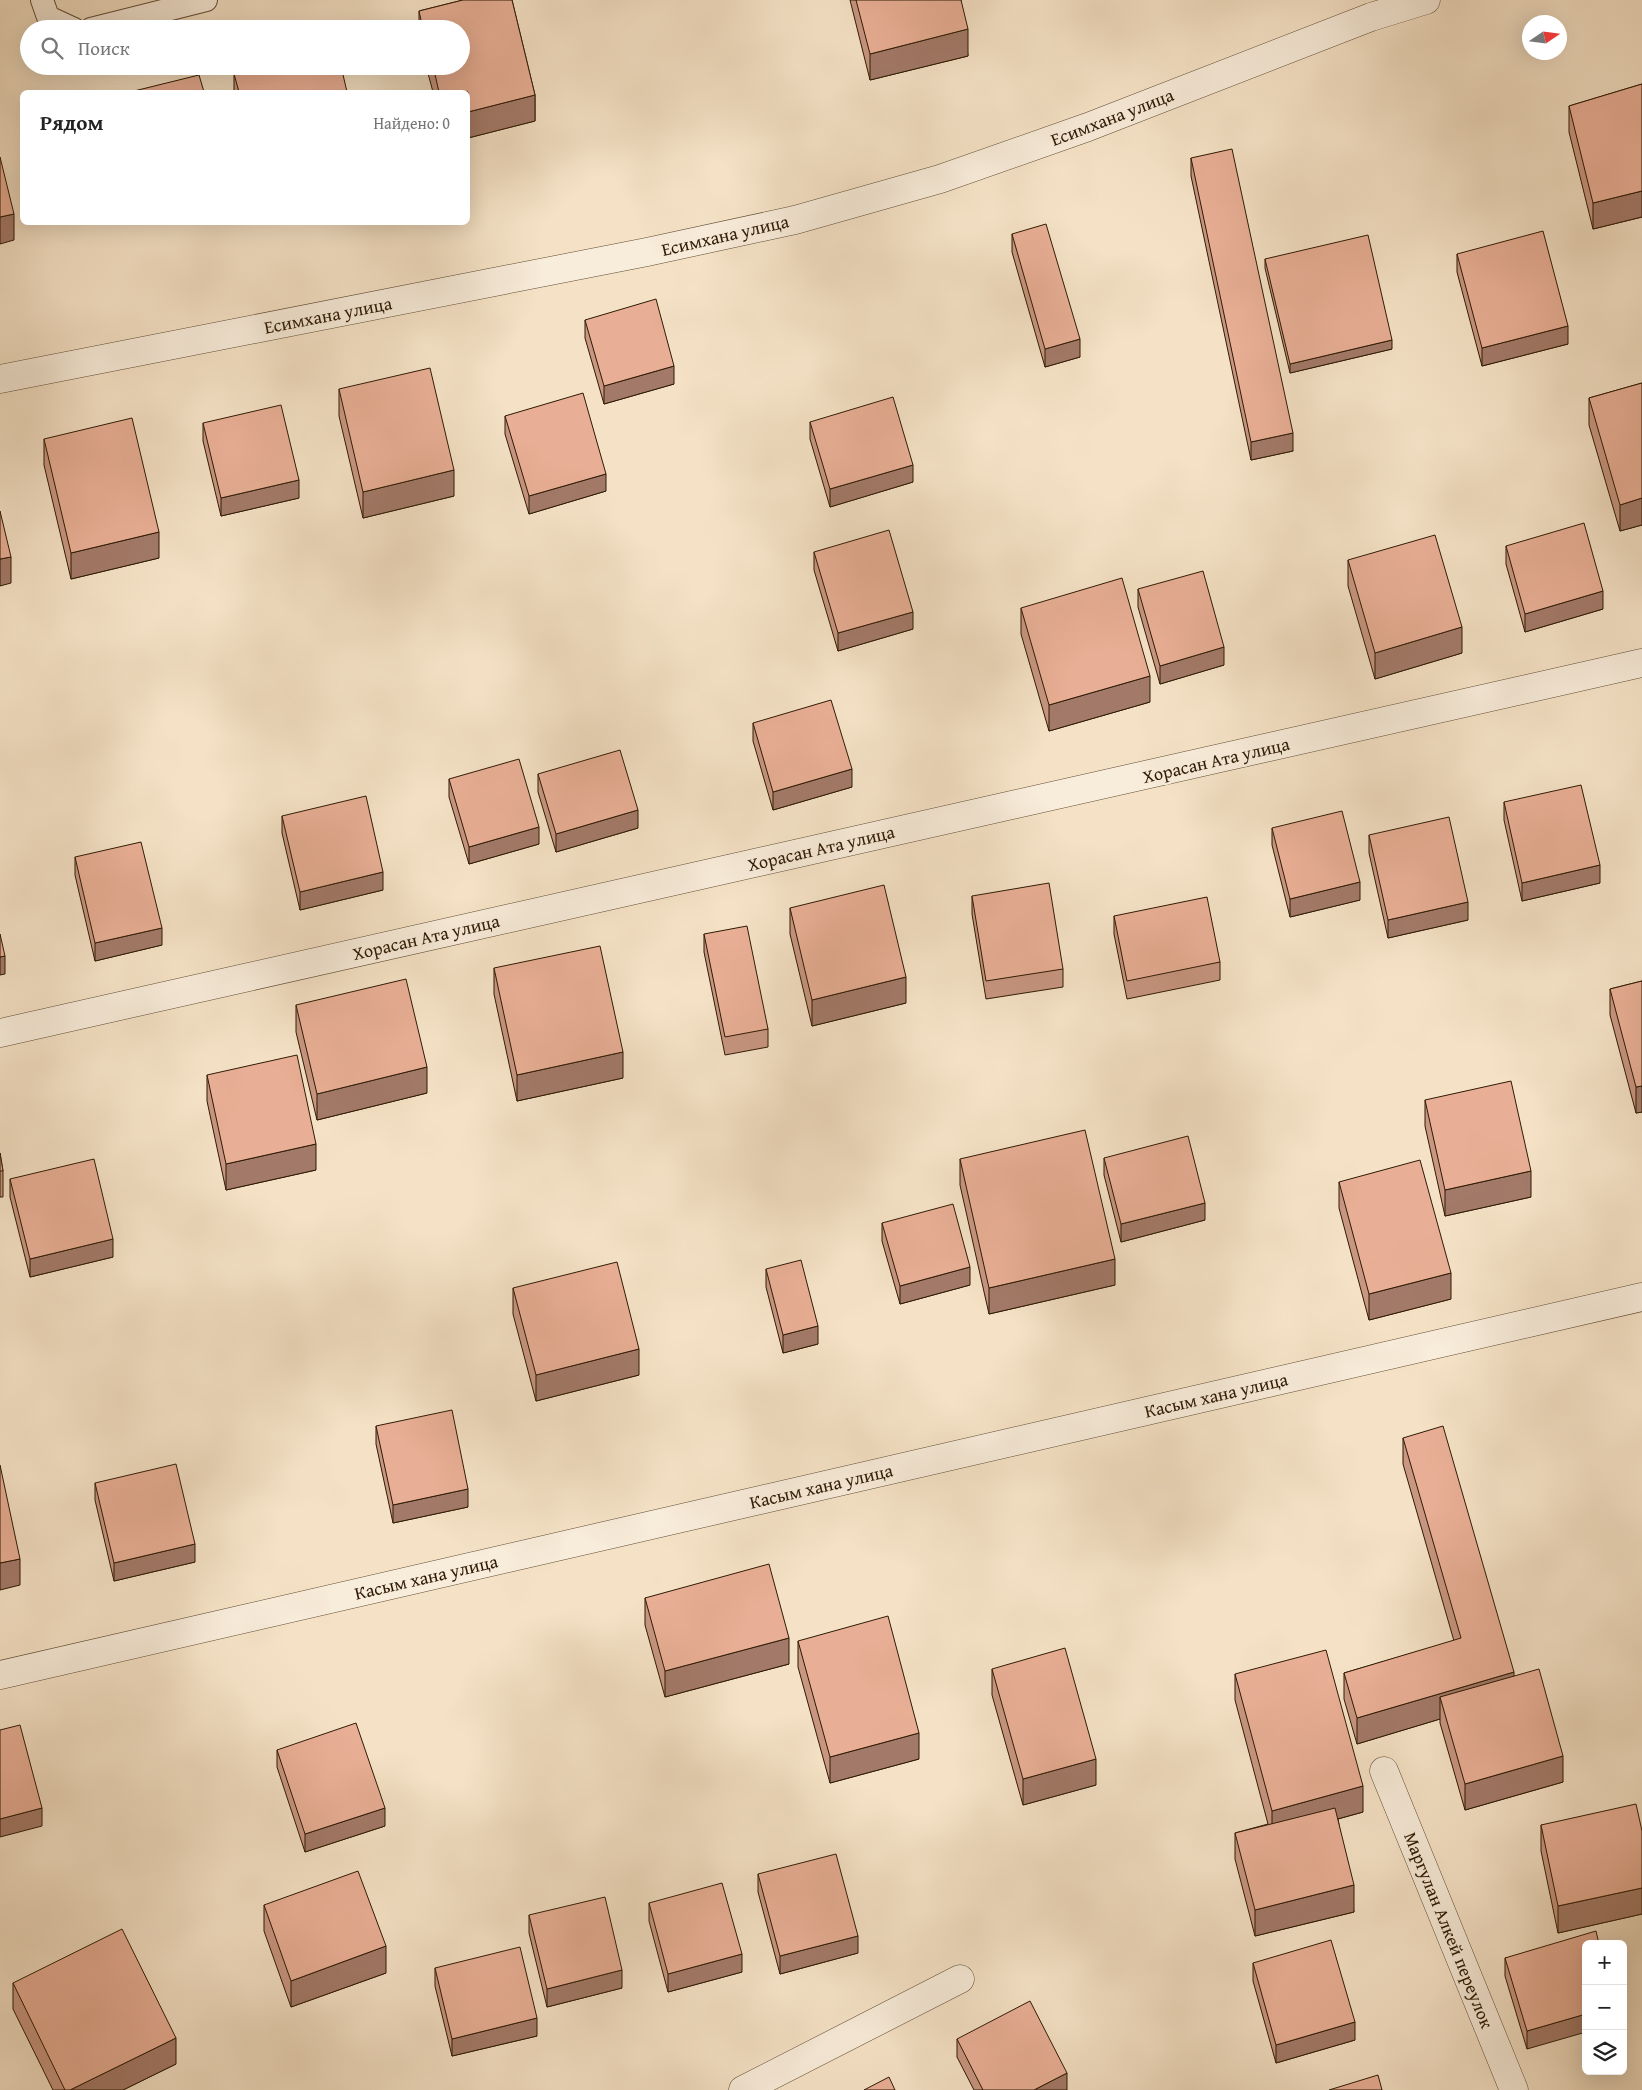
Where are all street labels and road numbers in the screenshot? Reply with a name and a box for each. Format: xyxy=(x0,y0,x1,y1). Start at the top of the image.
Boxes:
street label: Есимхана улица xyxy=(1047,81,1178,153)
street label: Есимхана улица xyxy=(659,207,792,263)
street label: Есимхана улица xyxy=(262,289,395,341)
street label: Хорасан Ата улица xyxy=(1140,730,1293,790)
street label: Хорасан Ата улица xyxy=(745,818,898,878)
street label: Хорасан Ата улица xyxy=(350,907,503,967)
street label: Касым хана улица xyxy=(1142,1365,1291,1425)
street label: Касым хана улица xyxy=(747,1456,896,1516)
street label: Касым хана улица xyxy=(352,1547,501,1607)
street label: Маргулан Алкей переулок xyxy=(1397,1828,1501,2033)

